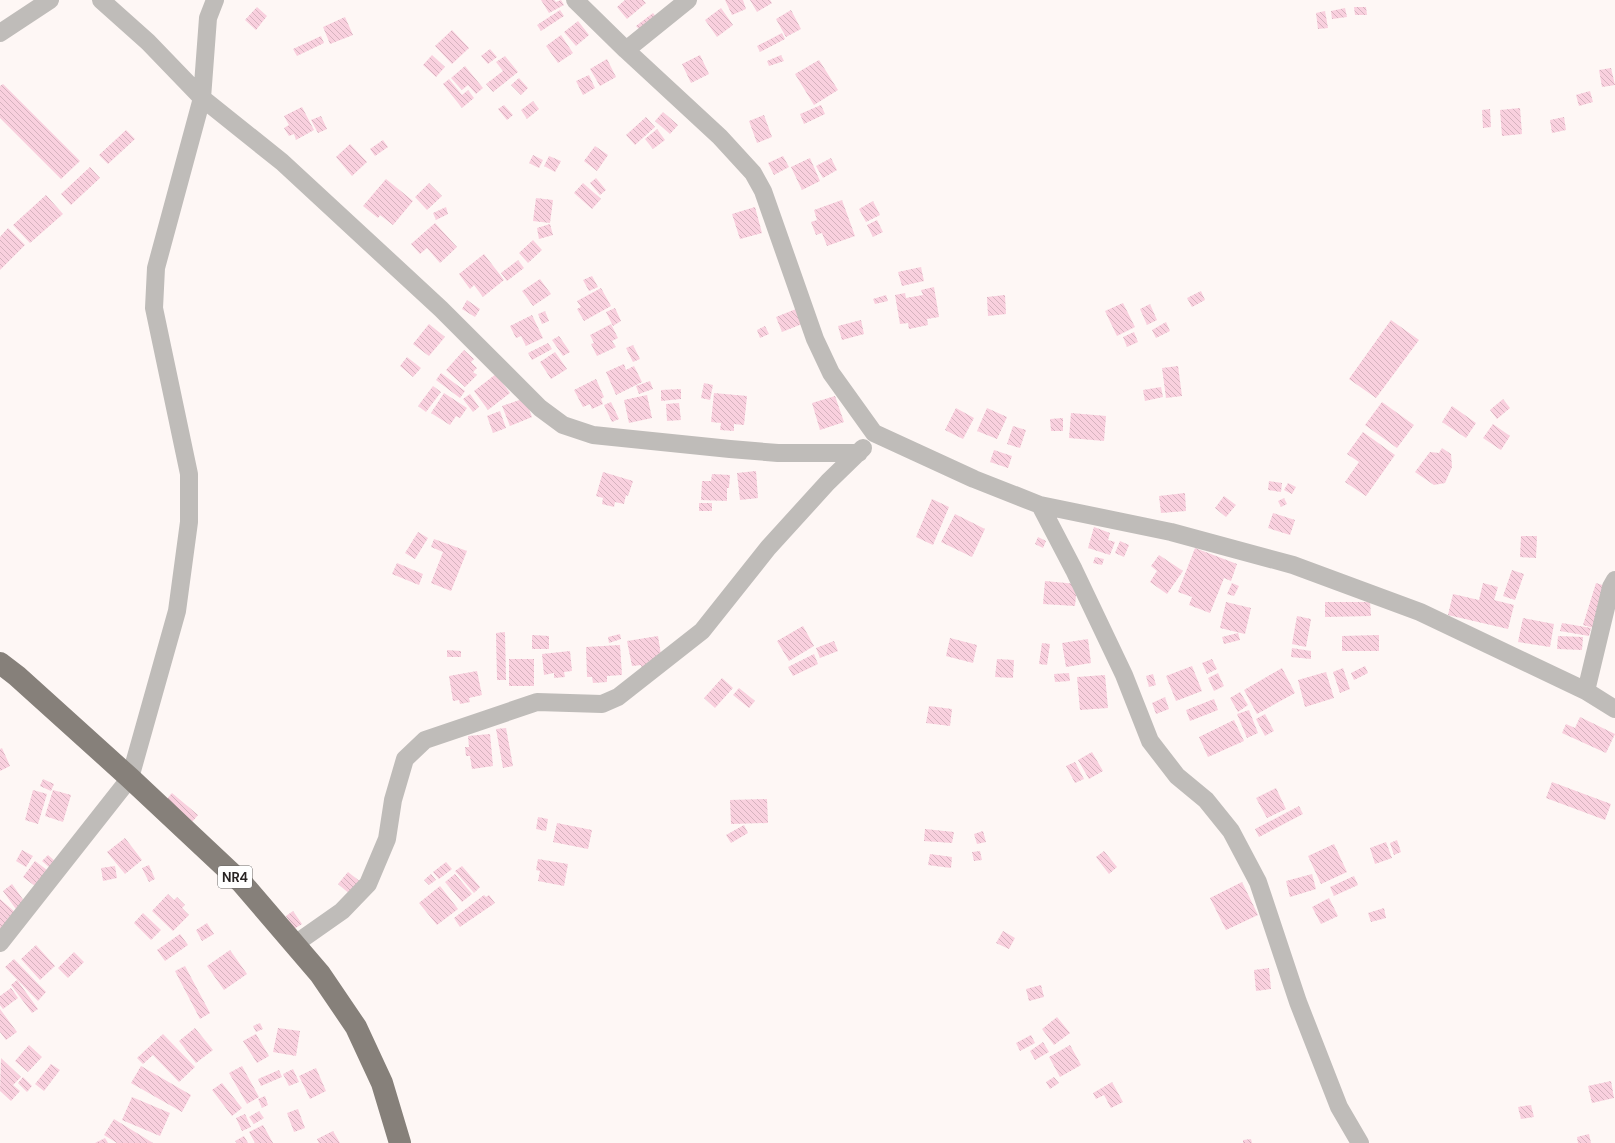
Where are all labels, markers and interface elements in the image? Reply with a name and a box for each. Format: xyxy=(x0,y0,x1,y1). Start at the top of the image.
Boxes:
road number: NR4 xyxy=(218,866,252,888)

